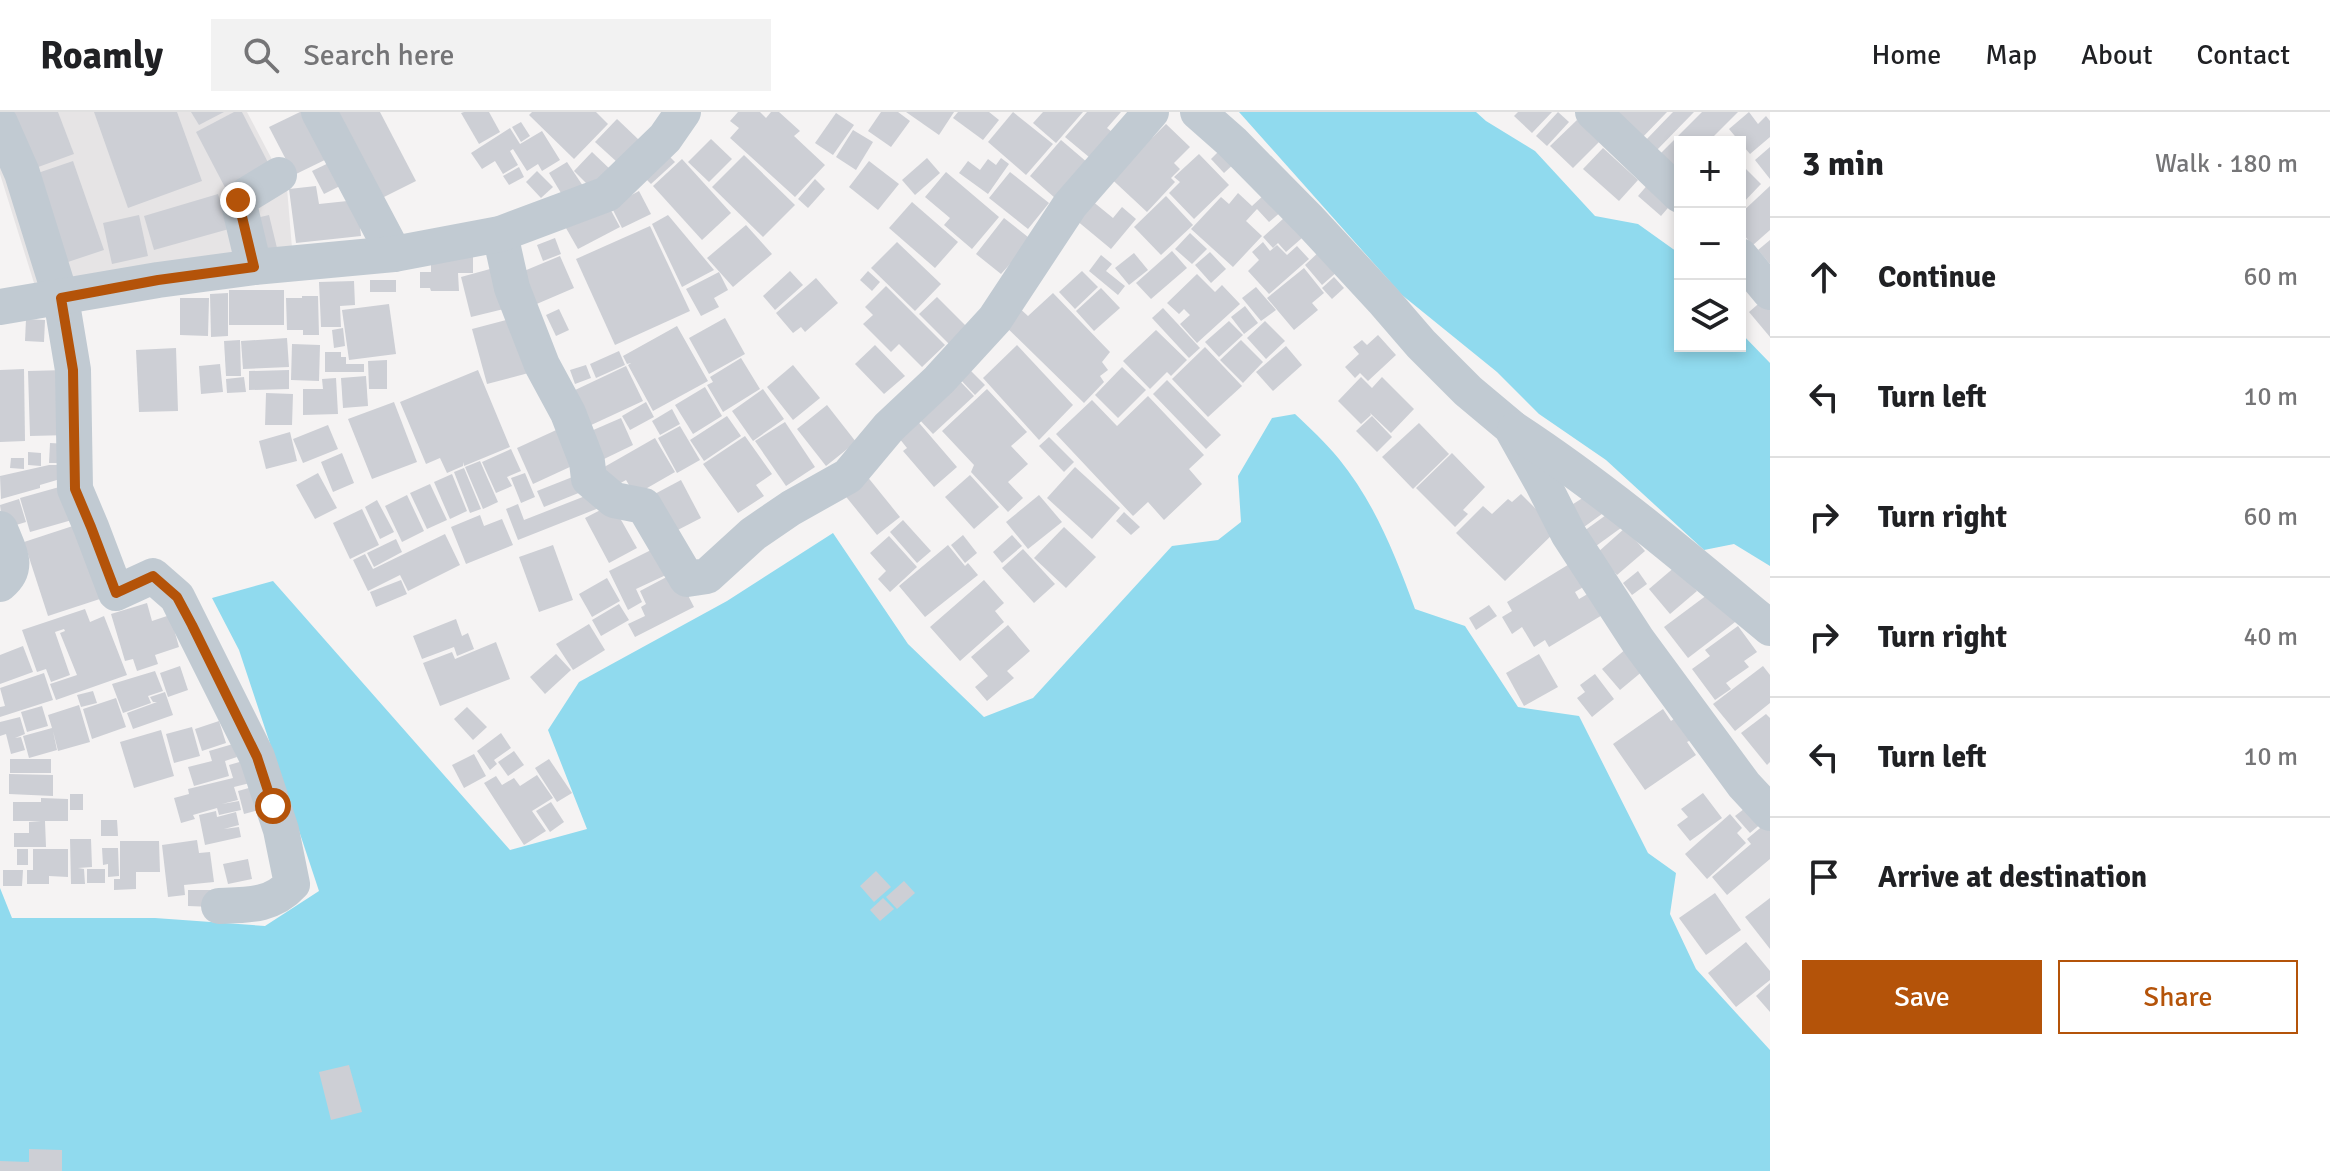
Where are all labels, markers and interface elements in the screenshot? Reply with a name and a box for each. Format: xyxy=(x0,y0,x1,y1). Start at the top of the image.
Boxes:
search box xyxy=(211,19,771,91)
text: Roamly xyxy=(40,32,163,79)
icon: search xyxy=(239,33,283,77)
text: Search here xyxy=(303,37,454,74)
text: Home xyxy=(1872,38,1941,72)
text: Map xyxy=(1985,38,2037,72)
text: About xyxy=(2081,38,2153,72)
text: Contact xyxy=(2197,38,2290,72)
map controls xyxy=(1674,136,1746,352)
button: + xyxy=(1674,136,1746,208)
text: 3 min xyxy=(1802,143,1884,185)
text: Walk · 180 m xyxy=(2155,148,2298,180)
route end xyxy=(220,182,256,218)
button: − xyxy=(1674,208,1746,280)
icon: ahead xyxy=(1802,255,1846,299)
text: Continue xyxy=(1878,259,1996,296)
text: 60 m xyxy=(2243,261,2298,293)
button: layers xyxy=(1674,280,1746,352)
icon: left xyxy=(1802,375,1846,419)
text: Turn left xyxy=(1878,379,1987,416)
text: 10 m xyxy=(2243,381,2298,413)
icon: right xyxy=(1802,495,1846,539)
text: Turn right xyxy=(1878,499,2007,536)
text: 60 m xyxy=(2243,501,2298,533)
icon: right xyxy=(1802,615,1846,659)
text: Turn right xyxy=(1878,619,2007,656)
text: 40 m xyxy=(2243,621,2298,653)
icon: left xyxy=(1802,735,1846,779)
text: Turn left xyxy=(1878,739,1987,776)
text: 10 m xyxy=(2243,741,2298,773)
route start xyxy=(255,788,291,824)
icon: arrive xyxy=(1802,855,1846,899)
text: Arrive at destination xyxy=(1878,859,2147,896)
button: Save xyxy=(1802,960,2042,1034)
button: Share xyxy=(2058,960,2298,1034)

